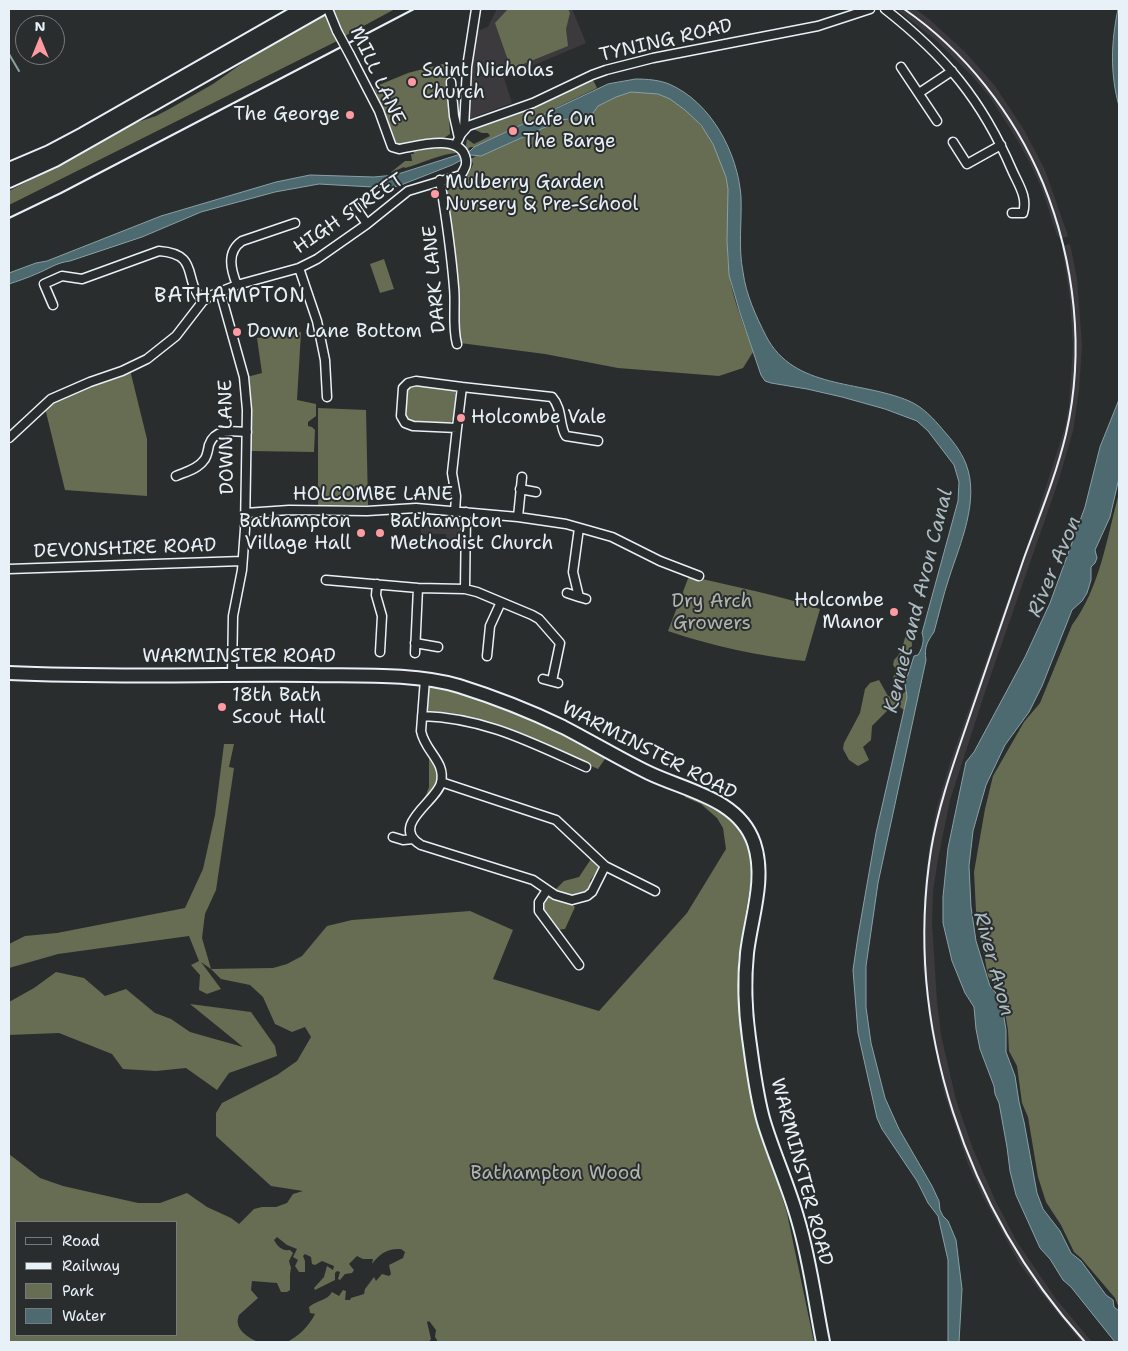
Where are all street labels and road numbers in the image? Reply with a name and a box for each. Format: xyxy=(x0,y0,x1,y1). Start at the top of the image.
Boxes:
street label: TYNING ROAD xyxy=(597,15,735,67)
street label: MILL LANE xyxy=(344,23,410,129)
street label: HIGH STREET xyxy=(290,169,408,259)
street label: DARK LANE xyxy=(419,224,451,334)
street label: DOWN LANE xyxy=(215,379,239,495)
street label: HOLCOMBE LANE xyxy=(293,484,453,506)
street label: DEVONSHIRE ROAD xyxy=(33,534,217,564)
street label: WARMINSTER ROAD xyxy=(142,646,336,668)
street label: WARMINSTER ROAD xyxy=(558,697,740,805)
street label: WARMINSTER ROAD xyxy=(765,1076,837,1268)

